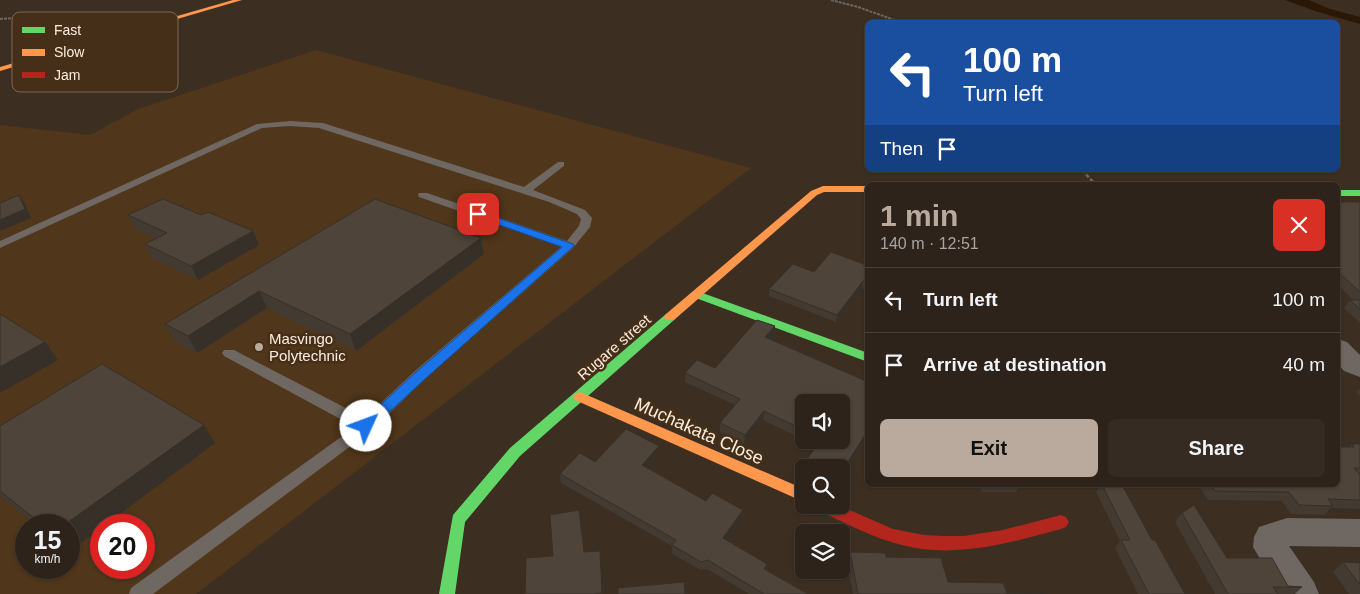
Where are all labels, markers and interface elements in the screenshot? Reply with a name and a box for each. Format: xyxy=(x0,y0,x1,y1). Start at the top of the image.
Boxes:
legend xyxy=(12,12,178,92)
text: Fast xyxy=(54,22,81,38)
icon: left xyxy=(880,40,945,105)
text: 100 m xyxy=(963,40,1062,79)
text: Slow xyxy=(54,44,85,60)
text: Jam xyxy=(54,67,80,83)
text: Turn left xyxy=(963,81,1043,106)
icon: arrive xyxy=(933,135,961,163)
text: Then xyxy=(880,138,923,159)
pin xyxy=(457,193,499,235)
text: 1 min xyxy=(880,199,958,232)
button: close xyxy=(1273,199,1325,251)
icon: arrive xyxy=(464,200,492,228)
text: 140 m · 12:51 xyxy=(880,235,979,252)
icon: left xyxy=(880,286,908,314)
text: Turn left xyxy=(923,289,998,310)
text: 100 m xyxy=(1272,289,1325,310)
street label: Rugare street xyxy=(574,310,654,383)
place label: Masvingo Polytechnic xyxy=(269,330,346,364)
marker: Masvingo Polytechnic xyxy=(253,341,265,353)
icon: arrive xyxy=(880,351,908,379)
text: Arrive at destination xyxy=(923,354,1107,375)
text: 40 m xyxy=(1283,354,1325,375)
street label: Muchakata Close xyxy=(631,394,767,468)
map controls xyxy=(795,394,850,579)
button: sound xyxy=(795,394,850,449)
position arrow xyxy=(339,399,391,451)
button: Exit xyxy=(880,419,1098,477)
button: Share xyxy=(1108,419,1325,477)
button: search xyxy=(795,459,850,514)
speed limit sign: 20 xyxy=(90,514,155,579)
button: layers xyxy=(795,524,850,579)
text: 15 xyxy=(34,526,61,554)
text: km/h xyxy=(34,552,61,566)

